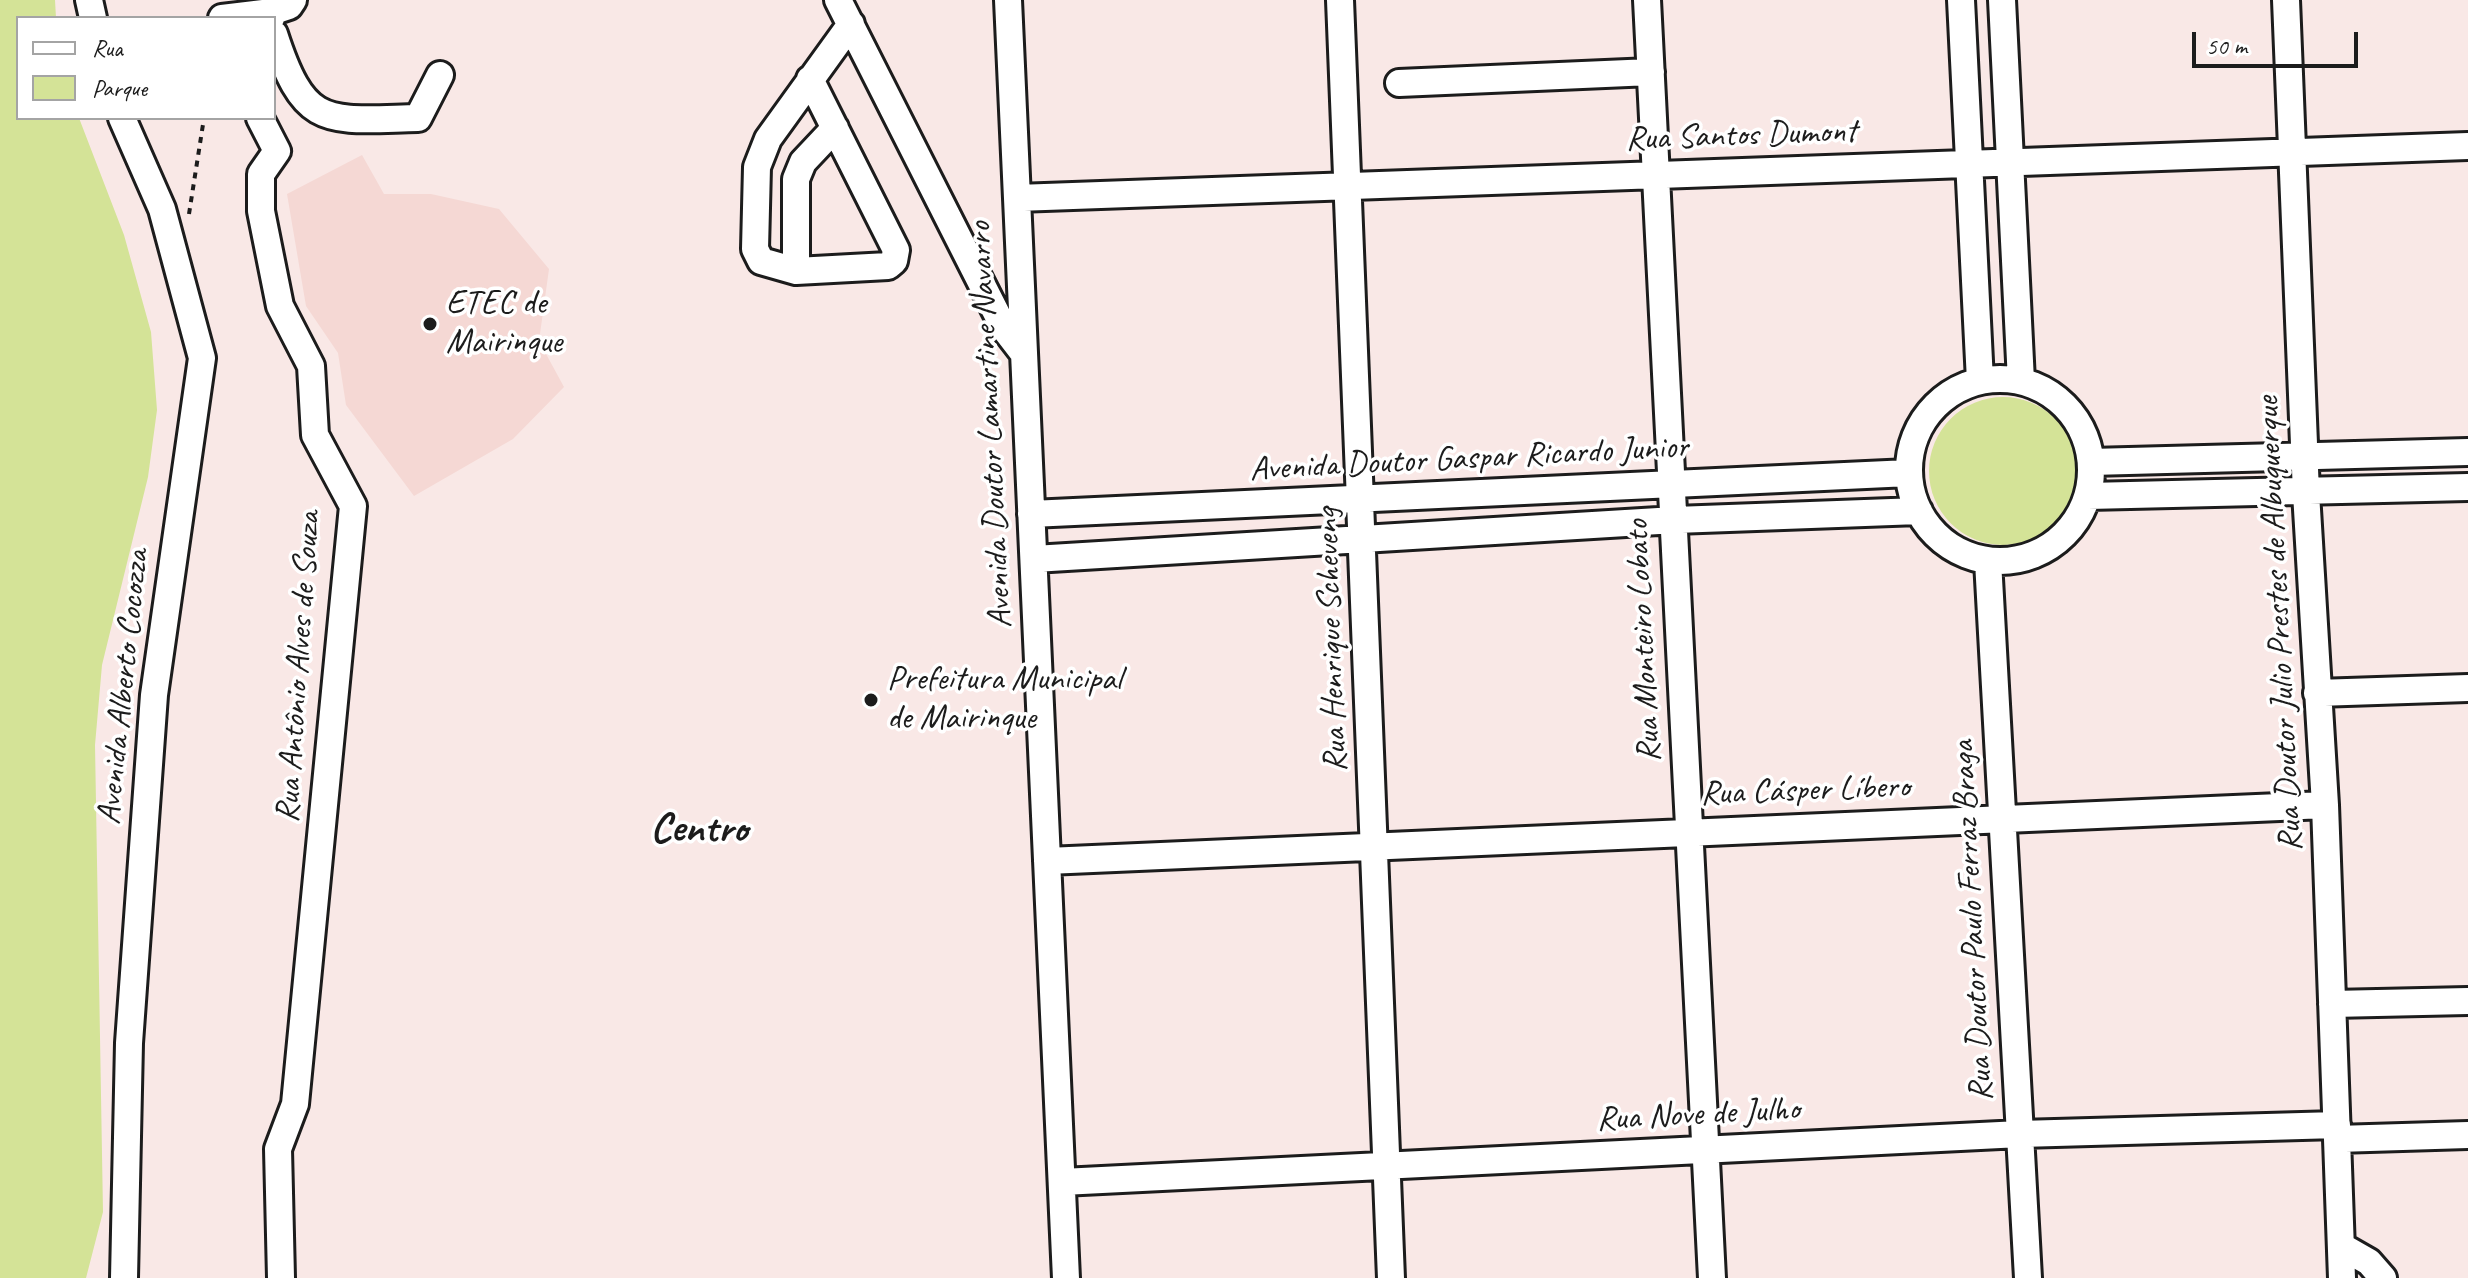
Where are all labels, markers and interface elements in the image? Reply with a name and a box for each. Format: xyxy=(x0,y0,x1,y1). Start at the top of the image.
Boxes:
legend xyxy=(16,16,276,120)
scale bar xyxy=(2196,16,2362,66)
text: 50 m xyxy=(2206,31,2247,61)
text: Rua xyxy=(92,33,123,63)
text: Parque xyxy=(92,73,147,103)
street label: Rua Santos Dumont xyxy=(1625,112,1857,160)
street label: Avenida Doutor Lamartine Navarro xyxy=(960,221,1022,629)
place label: ETEC de Mairinque xyxy=(446,284,562,364)
marker: ETEC de Mairinque xyxy=(421,315,439,333)
street label: Rua Doutor Julio Prestes de Albuquerque xyxy=(2248,395,2312,853)
street label: Avenida Doutor Gaspar Ricardo Junior xyxy=(1249,427,1689,491)
street label: Rua Henrique Scheveng xyxy=(1307,507,1357,773)
street label: Rua Antônio Alves de Souza xyxy=(268,510,330,824)
street label: Rua Monteiro Lobato xyxy=(1617,519,1671,763)
street label: Avenida Alberto Cocozza xyxy=(89,547,159,827)
place label: Prefeitura Municipal de Mairinque xyxy=(887,660,1121,740)
marker: Prefeitura Municipal de Mairinque xyxy=(862,691,880,709)
street label: Rua Doutor Paulo Ferraz Braga xyxy=(1943,740,2003,1102)
street label: Rua Cásper Líbero xyxy=(1700,767,1910,815)
district label: Centro xyxy=(650,805,748,855)
street label: Rua Nove de Julho xyxy=(1595,1089,1801,1141)

